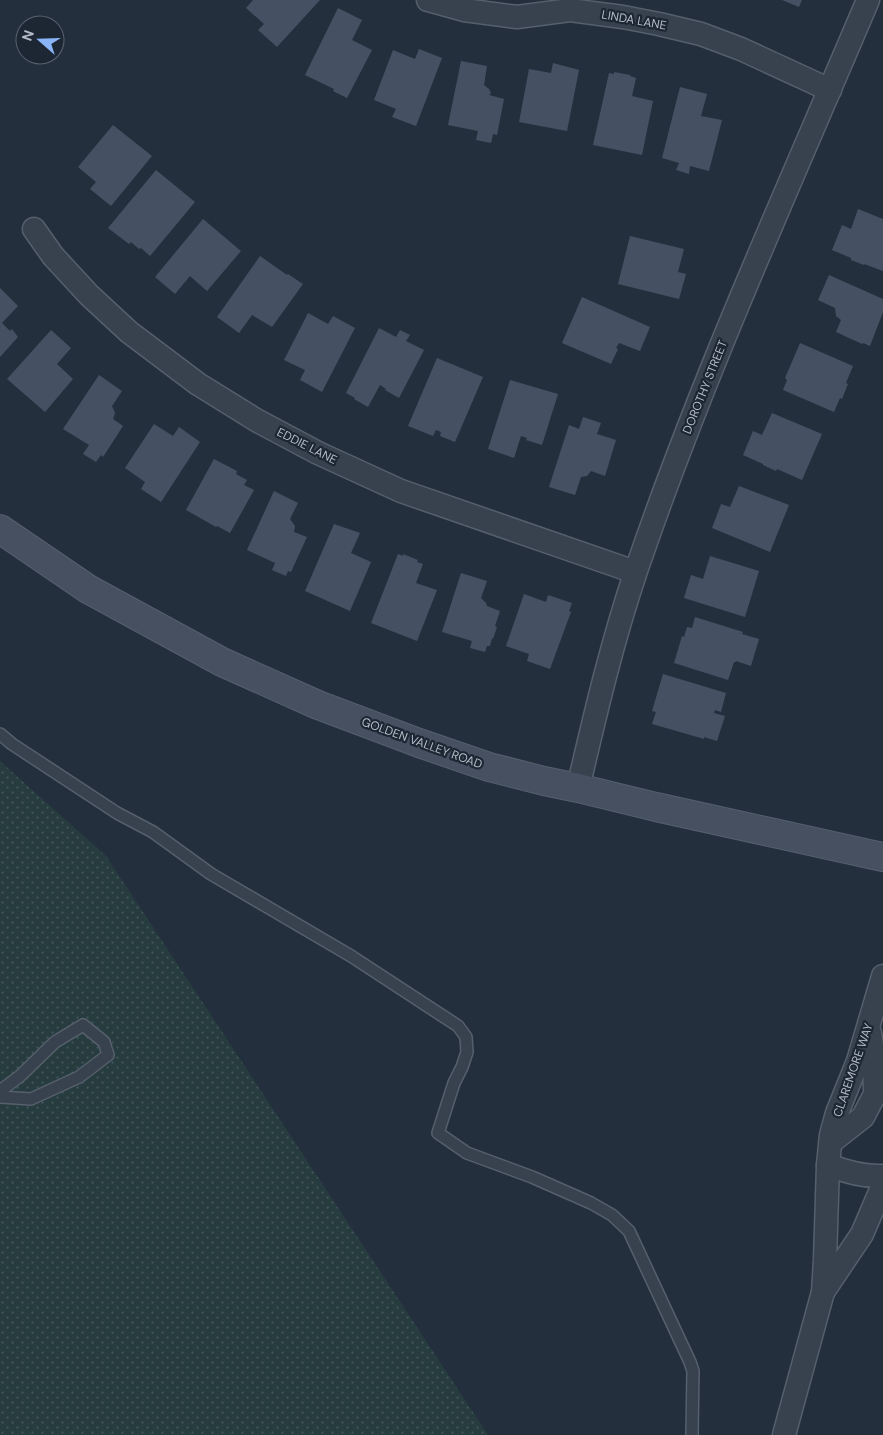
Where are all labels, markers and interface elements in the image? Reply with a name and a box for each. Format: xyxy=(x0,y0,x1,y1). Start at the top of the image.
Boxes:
street label: LINDA LANE xyxy=(600,6,668,34)
north arrow xyxy=(15,15,65,65)
text: N xyxy=(18,28,38,43)
street label: DOROTHY STREET xyxy=(679,338,731,436)
street label: EDDIE LANE xyxy=(274,424,340,468)
street label: GOLDEN VALLEY ROAD xyxy=(359,714,485,772)
street label: CLAREMORE WAY xyxy=(829,1021,877,1119)

